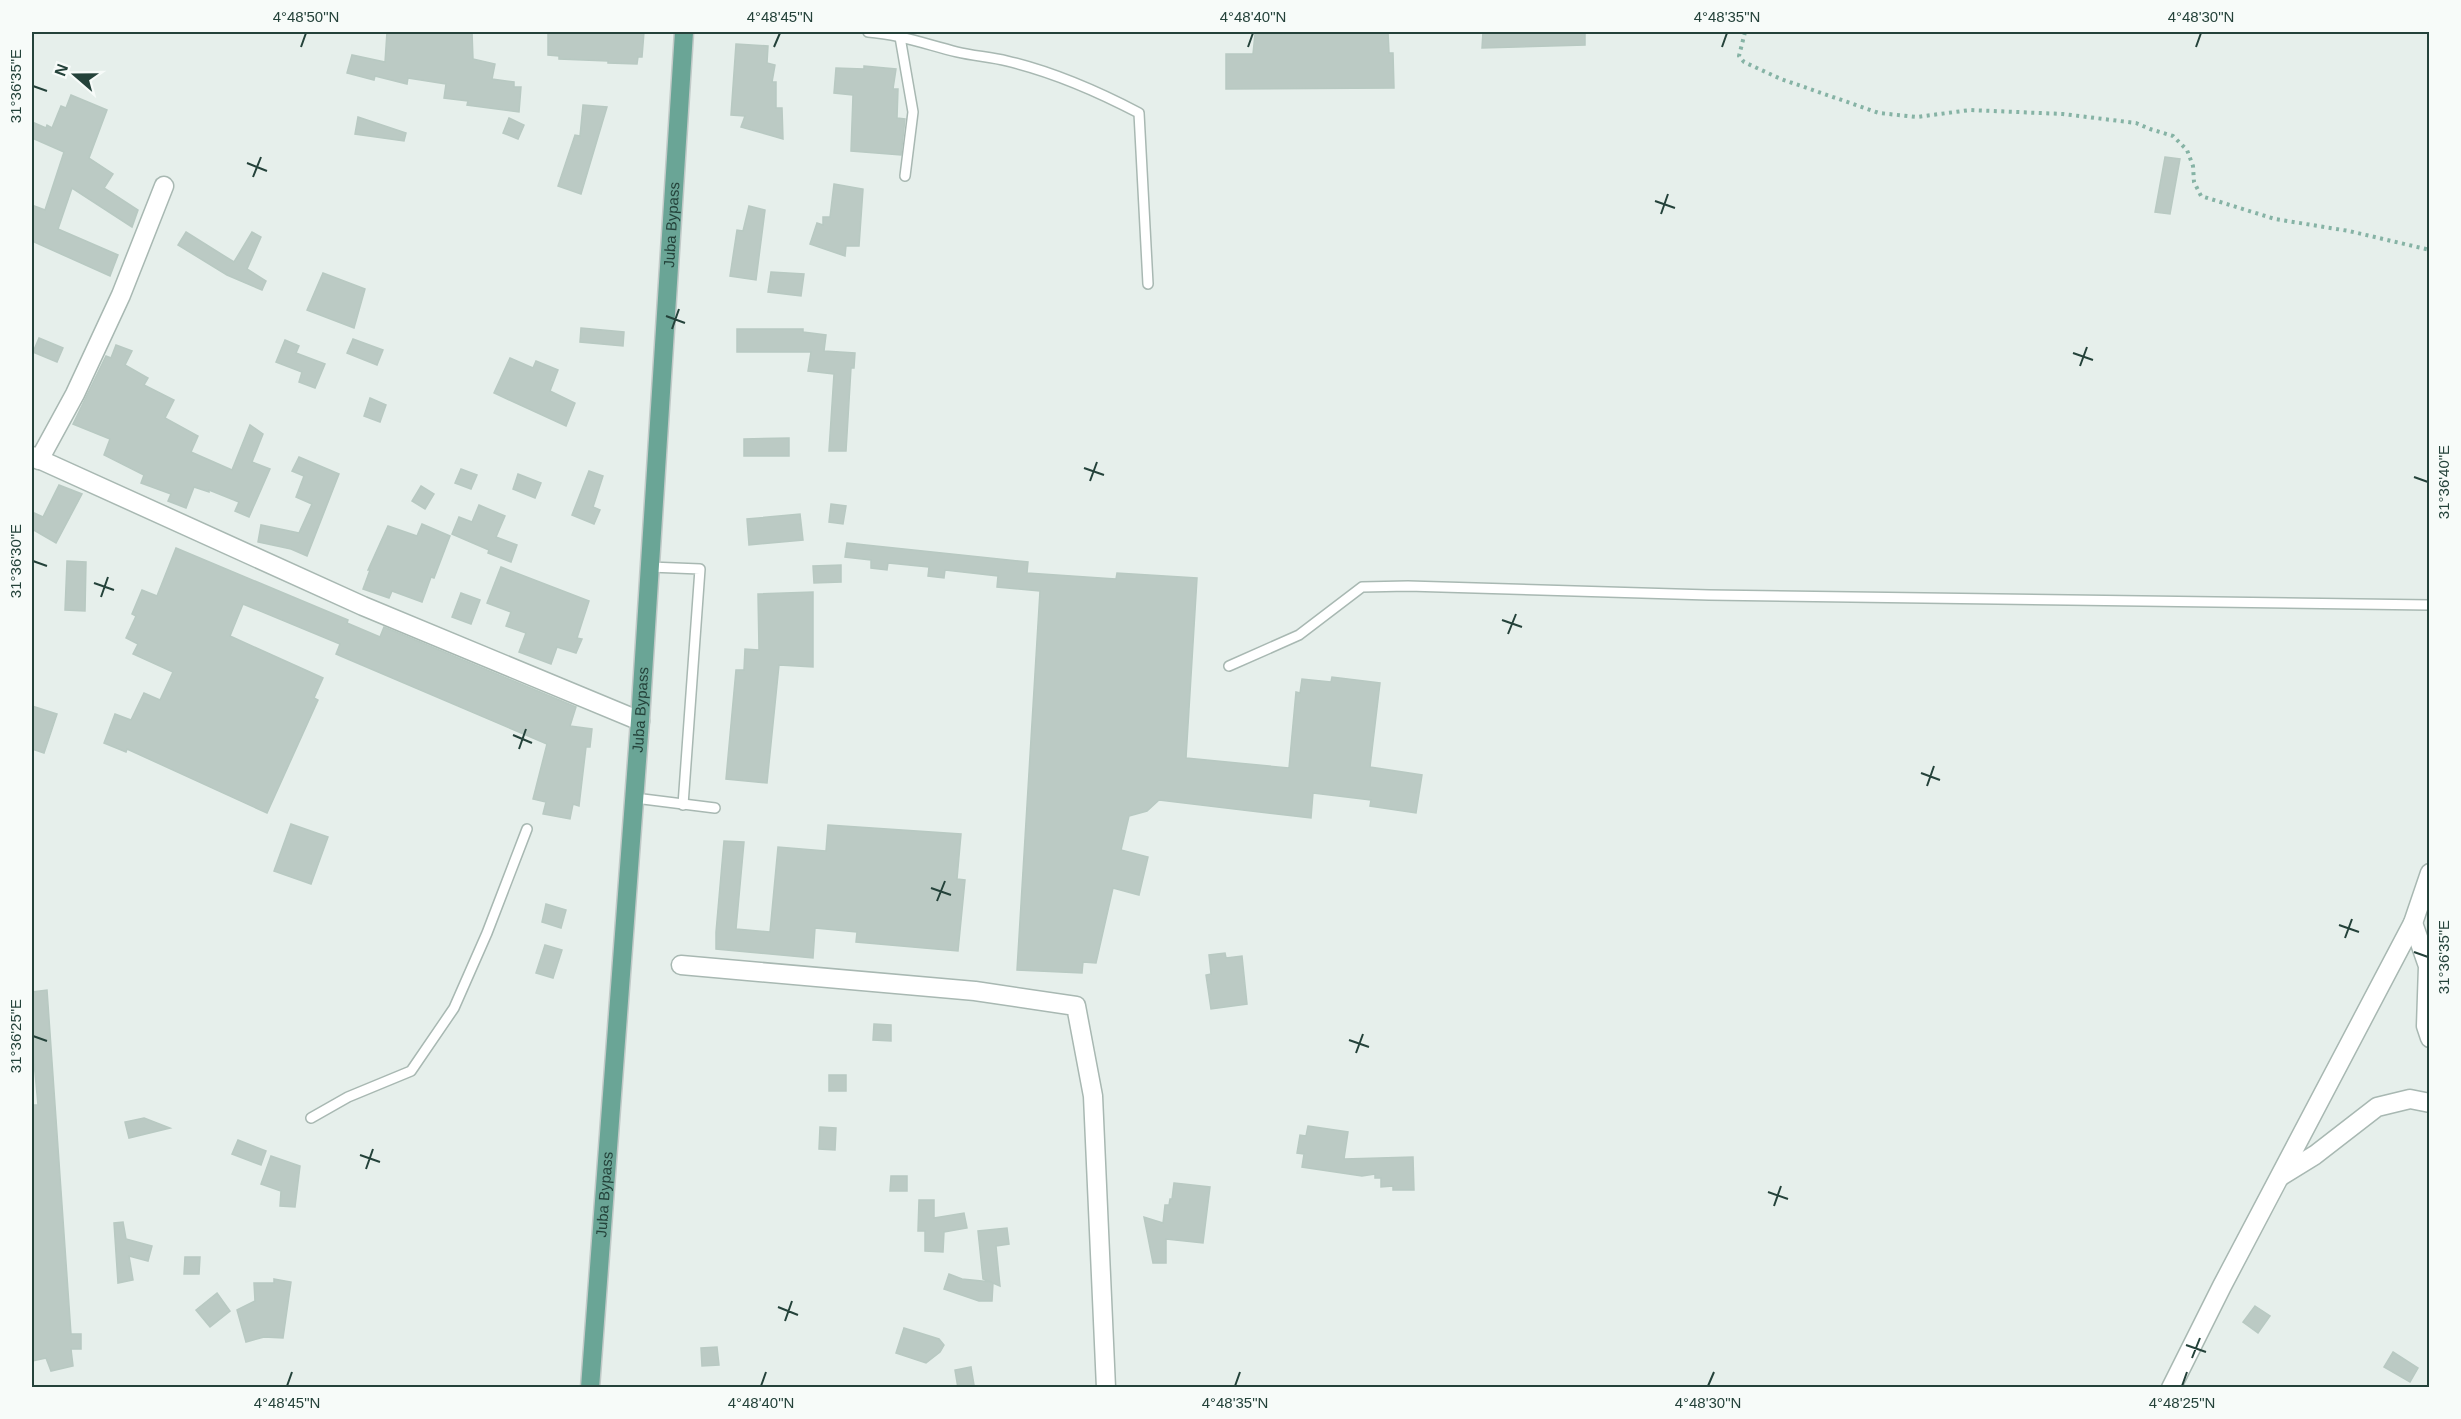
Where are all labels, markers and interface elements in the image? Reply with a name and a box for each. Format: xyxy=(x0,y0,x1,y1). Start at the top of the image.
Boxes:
text: 4°48'50"N xyxy=(273,8,339,25)
text: 4°48'45"N xyxy=(747,8,813,25)
text: 4°48'40"N xyxy=(1220,8,1286,25)
text: 4°48'35"N xyxy=(1694,8,1760,25)
text: 4°48'30"N xyxy=(2168,8,2234,25)
north arrow xyxy=(45,45,105,105)
text: 31°36'35"E xyxy=(7,49,24,123)
text: N xyxy=(51,62,71,78)
street label: Juba Bypass xyxy=(660,181,682,268)
text: 31°36'40"E xyxy=(2435,445,2452,519)
text: 31°36'30"E xyxy=(7,524,24,598)
street label: Juba Bypass xyxy=(629,666,651,753)
text: 31°36'35"E xyxy=(2435,920,2452,994)
text: 31°36'25"E xyxy=(7,999,24,1073)
street label: Juba Bypass xyxy=(592,1151,616,1238)
text: 4°48'45"N xyxy=(254,1394,320,1411)
text: 4°48'40"N xyxy=(728,1394,794,1411)
text: 4°48'35"N xyxy=(1202,1394,1268,1411)
text: 4°48'30"N xyxy=(1675,1394,1741,1411)
text: 4°48'25"N xyxy=(2149,1394,2215,1411)

